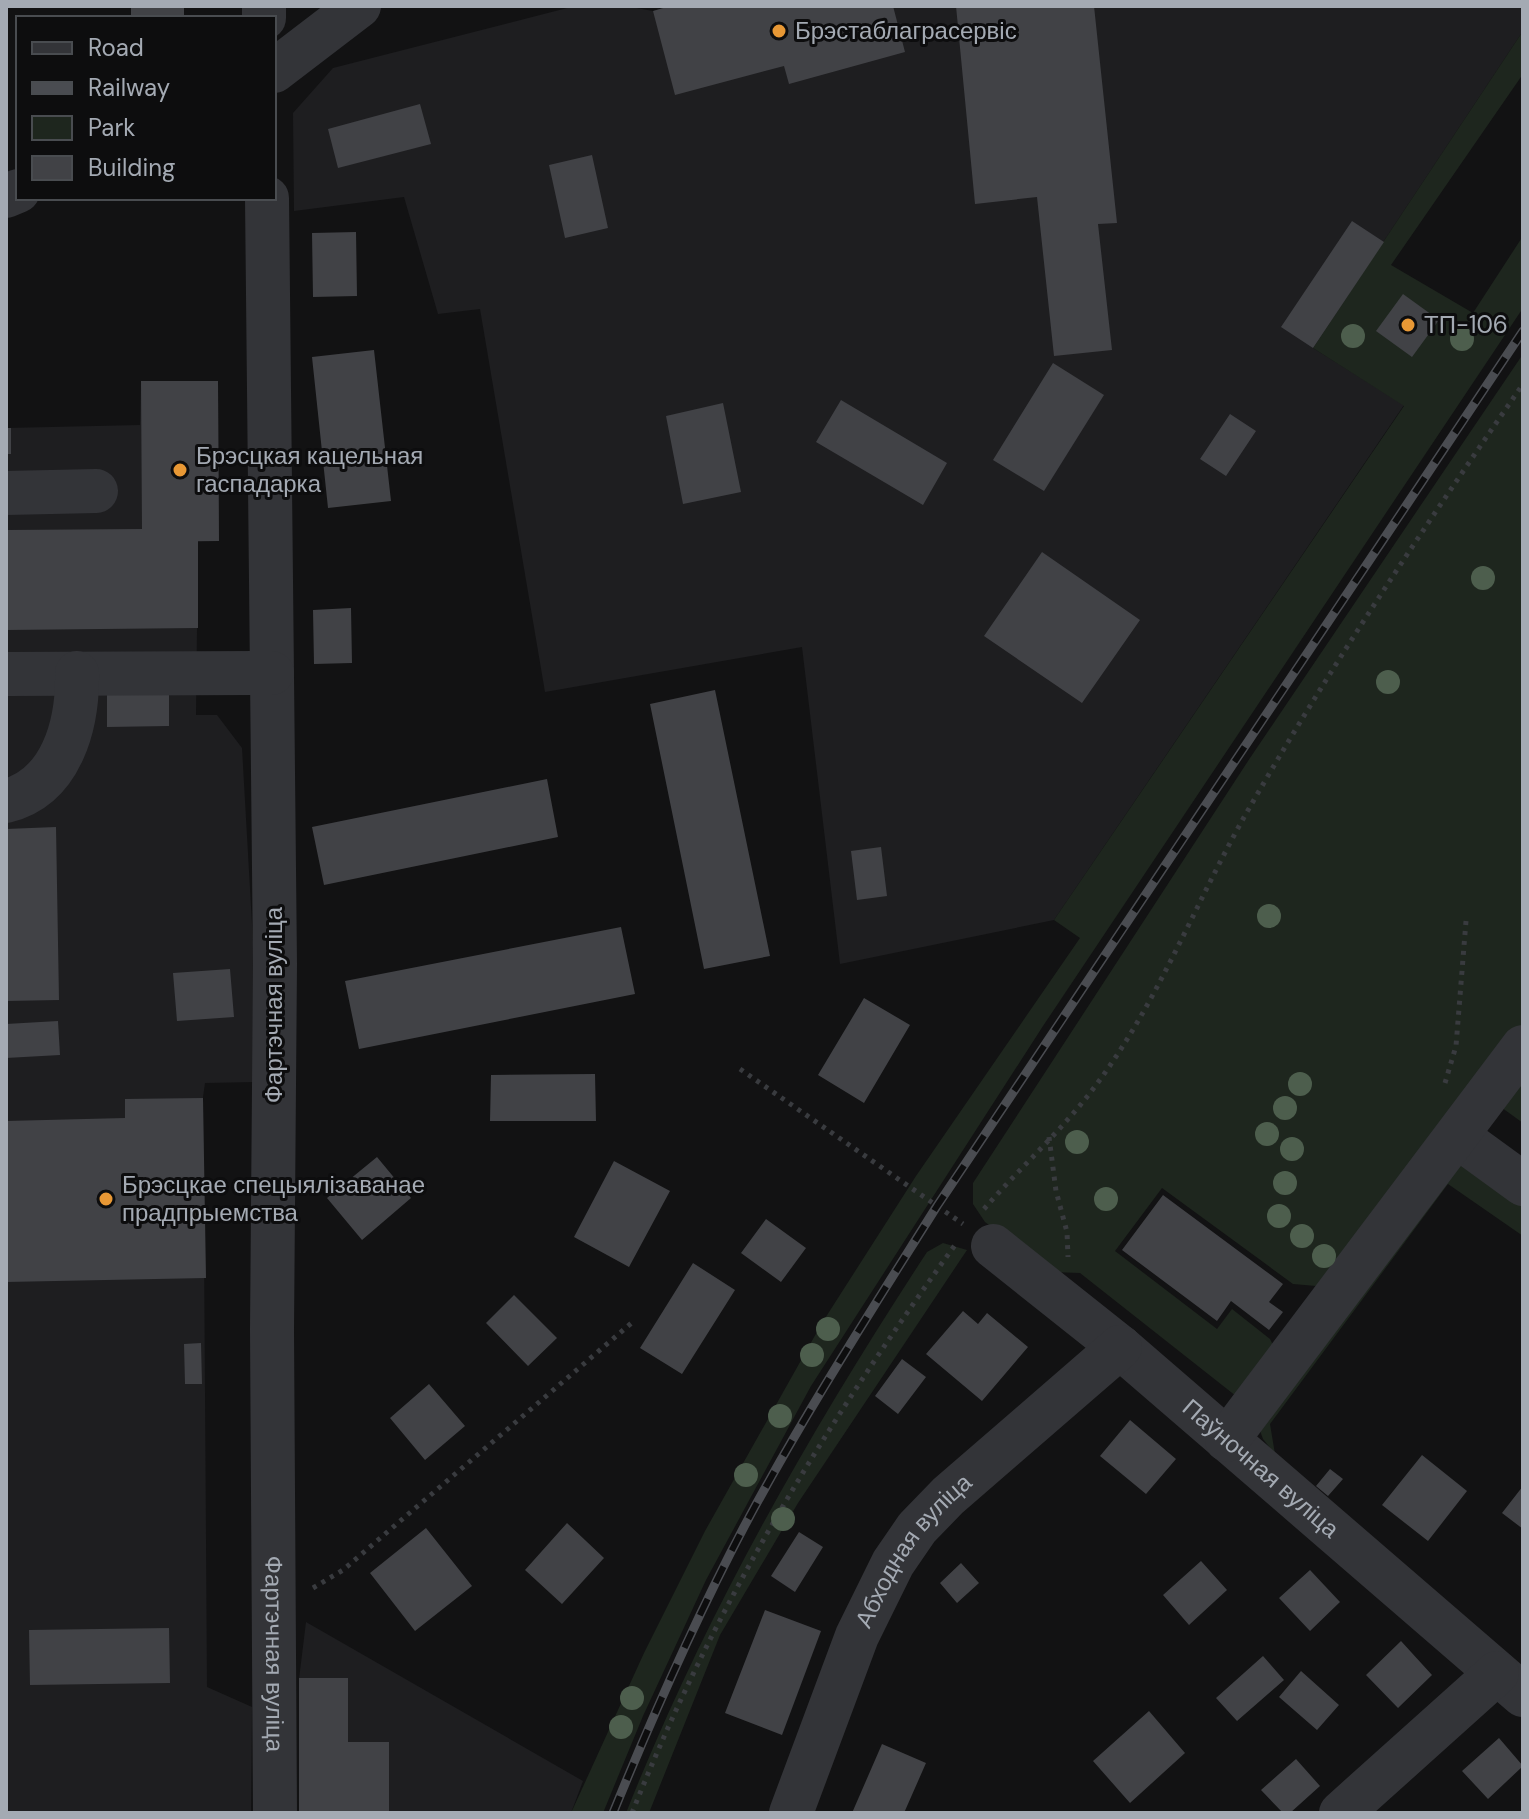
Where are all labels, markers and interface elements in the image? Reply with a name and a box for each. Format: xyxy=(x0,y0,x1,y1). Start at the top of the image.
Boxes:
place label: Брэстаблаграсервіс xyxy=(795,15,1017,46)
legend xyxy=(16,16,276,200)
marker: Брэстаблаграсервіс xyxy=(770,22,788,40)
text: Road xyxy=(88,32,144,63)
text: Railway xyxy=(88,72,170,103)
text: Park xyxy=(88,112,135,143)
text: Building xyxy=(88,152,175,183)
place label: ТП-106 xyxy=(1424,309,1508,340)
marker: ТП-106 xyxy=(1399,316,1417,334)
place label: Брэсцкая кацельная гаспадарка xyxy=(196,440,423,499)
marker: Брэсцкая кацельная гаспадарка xyxy=(171,461,189,479)
street label: Фартэчная вуліца xyxy=(258,906,289,1103)
place label: Брэсцкае спецыялізаванае прадпрыемства xyxy=(122,1169,425,1228)
marker: Брэсцкае спецыялізаванае прадпрыемства xyxy=(97,1190,115,1208)
street label: Паўночная вуліца xyxy=(1176,1392,1346,1545)
street label: Абходная вуліца xyxy=(848,1466,978,1633)
street label: Фартэчная вуліца xyxy=(258,1556,291,1753)

